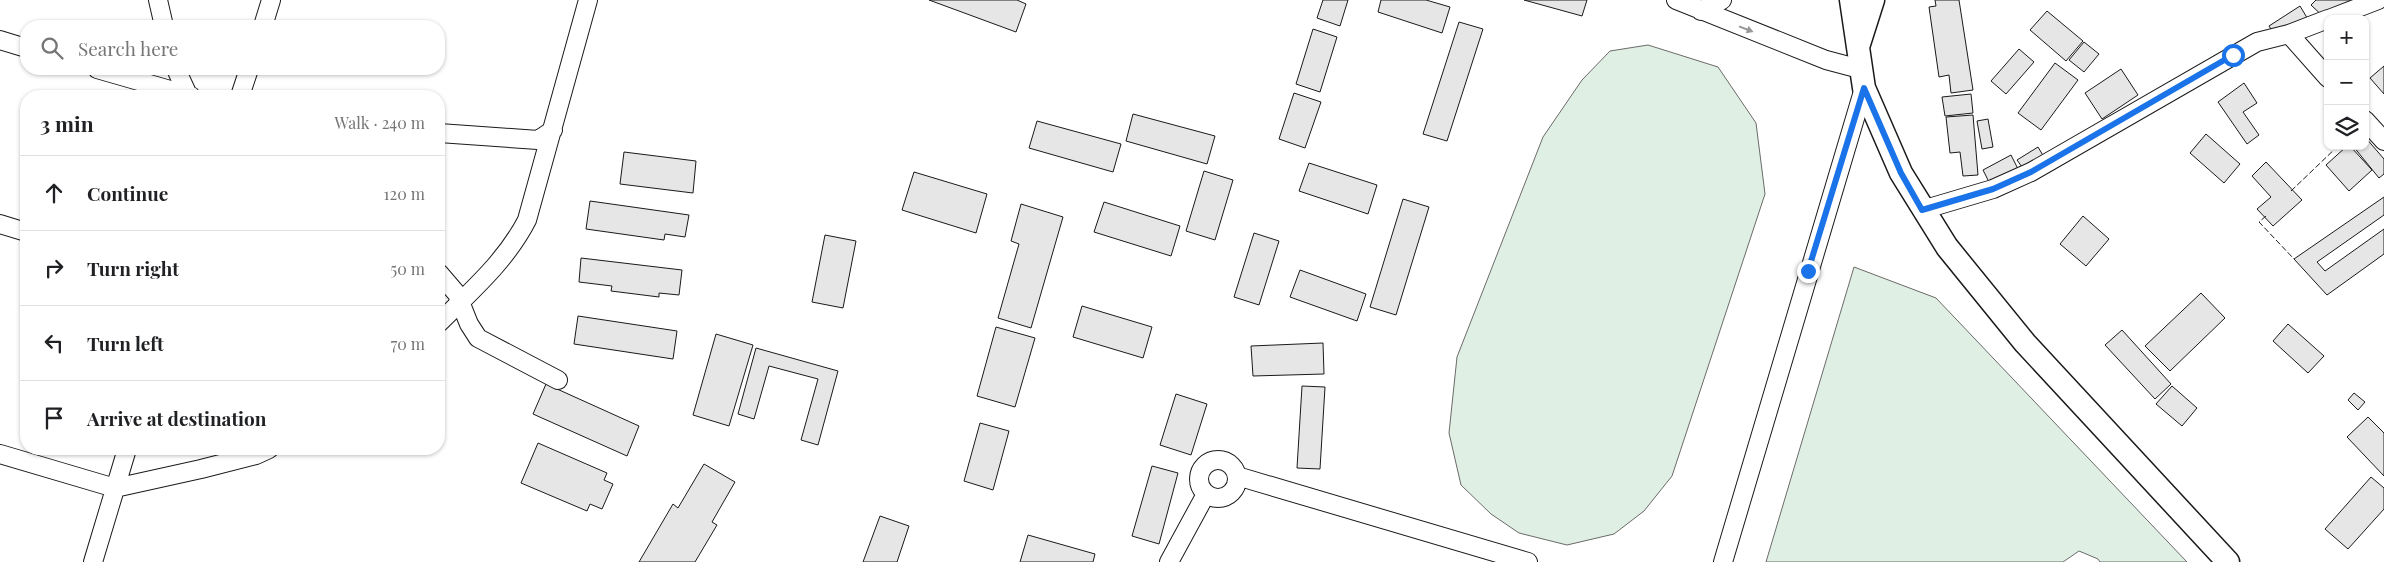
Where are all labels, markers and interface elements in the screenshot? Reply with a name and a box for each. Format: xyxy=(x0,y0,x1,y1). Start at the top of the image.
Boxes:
map controls xyxy=(2324,15,2369,150)
button: + xyxy=(2324,15,2369,60)
search box xyxy=(20,20,445,75)
one-way arrow xyxy=(1739,25,1754,33)
icon: search xyxy=(38,34,66,62)
text: Search here xyxy=(78,35,178,61)
route start xyxy=(2222,44,2245,67)
button: − xyxy=(2324,60,2369,105)
button: layers xyxy=(2324,105,2369,150)
text: 3 min xyxy=(40,109,94,137)
text: Walk · 240 m xyxy=(335,112,425,133)
icon: ahead xyxy=(40,179,68,207)
text: Continue xyxy=(87,180,168,206)
text: 120 m xyxy=(384,183,425,204)
icon: right xyxy=(40,254,68,282)
text: Turn right xyxy=(87,255,179,281)
text: 50 m xyxy=(391,258,425,279)
route end xyxy=(1797,260,1820,283)
icon: left xyxy=(40,329,68,357)
text: Turn left xyxy=(87,330,164,356)
text: 70 m xyxy=(391,333,425,354)
icon: arrive xyxy=(40,404,68,432)
text: Arrive at destination xyxy=(87,405,267,431)

